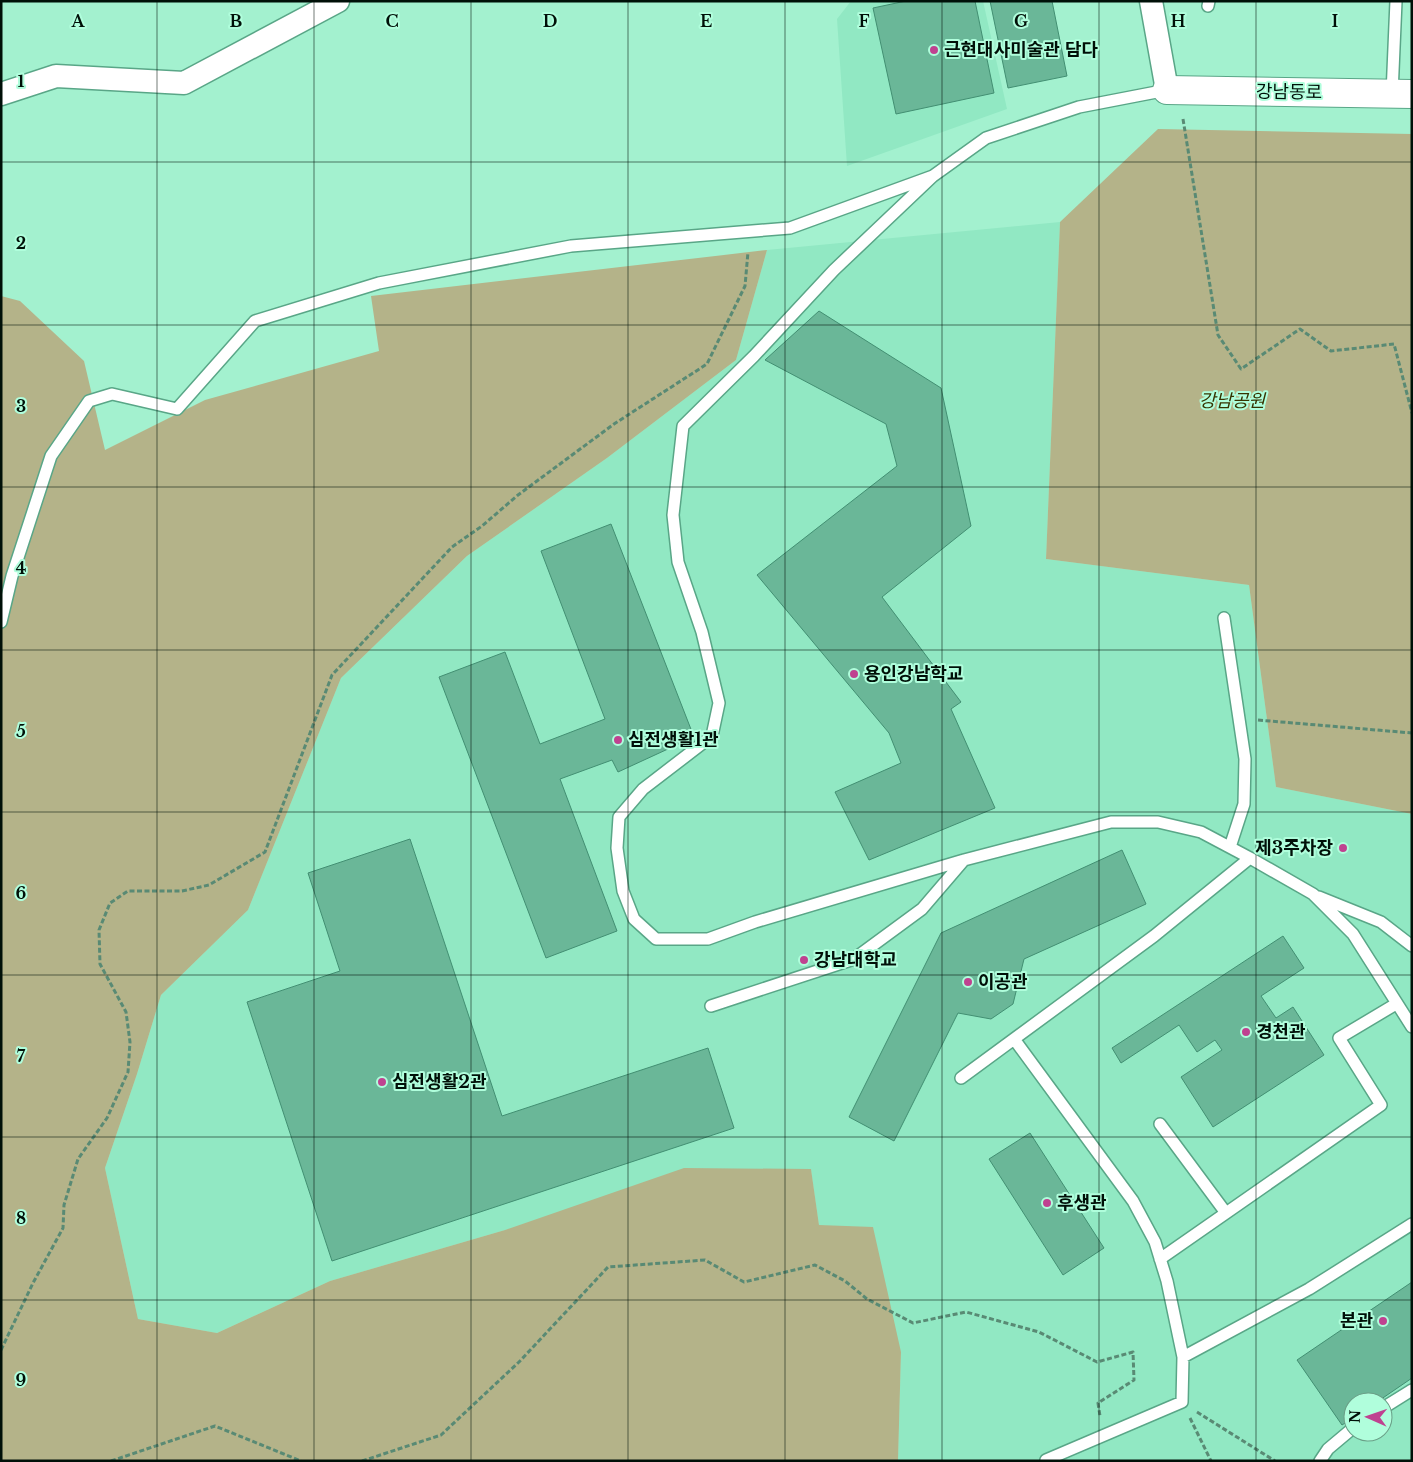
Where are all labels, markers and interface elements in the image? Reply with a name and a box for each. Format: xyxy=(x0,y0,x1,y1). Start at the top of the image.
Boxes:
text: A xyxy=(71,11,86,31)
text: B xyxy=(230,11,243,31)
text: C xyxy=(385,11,399,31)
text: D xyxy=(543,11,557,31)
text: E xyxy=(700,11,712,31)
text: F xyxy=(858,11,870,31)
text: G xyxy=(1014,11,1028,31)
text: H xyxy=(1170,11,1186,31)
text: I xyxy=(1332,11,1339,31)
place label: 근현대사미술관 담다 xyxy=(944,39,1098,61)
marker: 근현대사미술관 담다 xyxy=(928,44,940,56)
text: 1 xyxy=(18,71,25,91)
street label: 강남동로 xyxy=(1256,80,1322,104)
text: 2 xyxy=(16,233,26,253)
park label: 강남공원 xyxy=(1199,390,1267,412)
text: 3 xyxy=(16,396,26,416)
text: 4 xyxy=(16,558,26,578)
place label: 용인강남학교 xyxy=(864,663,963,685)
marker: 용인강남학교 xyxy=(848,668,860,680)
text: 5 xyxy=(16,721,26,741)
place label: 심전생활1관 xyxy=(628,729,719,751)
marker: 심전생활1관 xyxy=(612,734,624,746)
place label: 제3주차장 xyxy=(1255,837,1333,859)
marker: 제3주차장 xyxy=(1337,842,1349,854)
text: 6 xyxy=(16,883,27,903)
place label: 강남대학교 xyxy=(814,949,897,971)
marker: 강남대학교 xyxy=(798,954,810,966)
place label: 이공관 xyxy=(978,971,1028,993)
marker: 이공관 xyxy=(962,976,974,988)
place label: 경천관 xyxy=(1256,1021,1306,1043)
marker: 경천관 xyxy=(1240,1026,1252,1038)
text: 7 xyxy=(17,1046,26,1066)
place label: 심전생활2관 xyxy=(392,1071,487,1093)
marker: 심전생활2관 xyxy=(376,1076,388,1088)
place label: 후생관 xyxy=(1057,1192,1107,1214)
marker: 후생관 xyxy=(1041,1197,1053,1209)
text: 8 xyxy=(16,1208,26,1228)
place label: 본관 xyxy=(1340,1310,1373,1332)
marker: 본관 xyxy=(1377,1315,1389,1327)
text: 9 xyxy=(16,1370,27,1390)
north arrow xyxy=(1343,1392,1393,1442)
text: N xyxy=(1346,1410,1364,1423)

